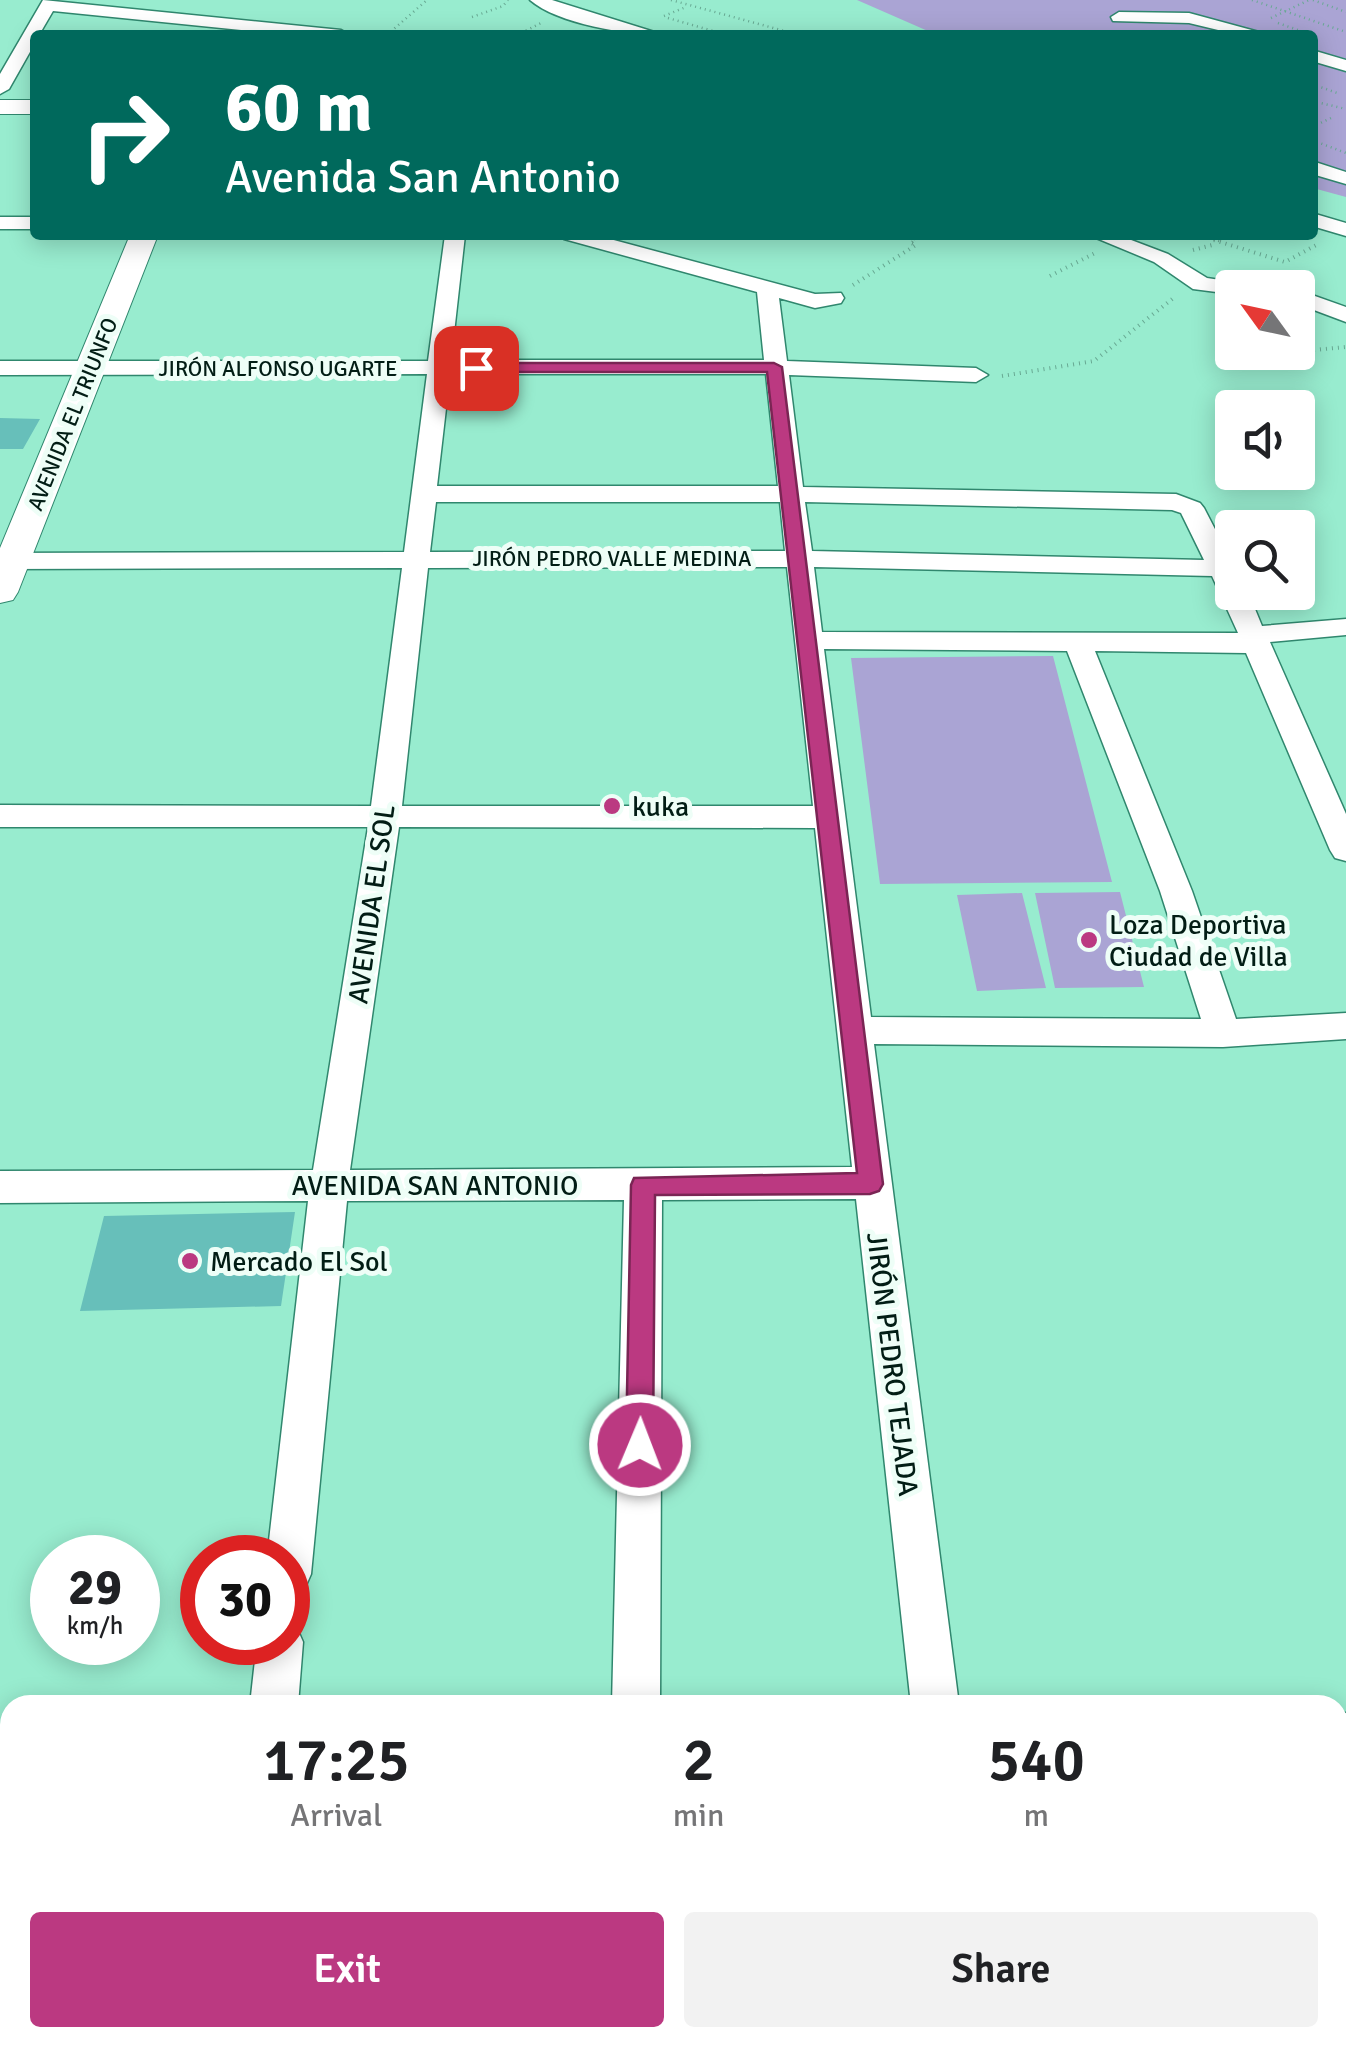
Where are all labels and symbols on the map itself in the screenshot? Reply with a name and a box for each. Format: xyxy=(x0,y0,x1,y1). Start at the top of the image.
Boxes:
north arrow xyxy=(1215,270,1315,370)
street label: AVENIDA EL TRIUNFO xyxy=(21,314,124,515)
pin xyxy=(434,326,519,411)
street label: JIRÓN ALFONSO UGARTE xyxy=(159,355,397,382)
street label: JIRÓN PEDRO VALLE MEDINA xyxy=(473,545,752,572)
place label: kuka xyxy=(632,790,689,824)
marker: kuka xyxy=(601,795,623,817)
street label: AVENIDA EL SOL xyxy=(341,802,403,1006)
place label: Loza Deportiva Ciudad de Villa xyxy=(1109,908,1288,974)
marker: Loza Deportiva Ciudad de Villa xyxy=(1078,929,1100,951)
street label: AVENIDA SAN ANTONIO xyxy=(291,1169,579,1203)
street label: JIRÓN PEDRO TEJADA xyxy=(859,1230,925,1498)
place label: Mercado El Sol xyxy=(210,1245,388,1279)
marker: Mercado El Sol xyxy=(179,1250,201,1272)
position arrow xyxy=(588,1393,692,1497)
speed limit sign: 30 xyxy=(180,1535,310,1665)

